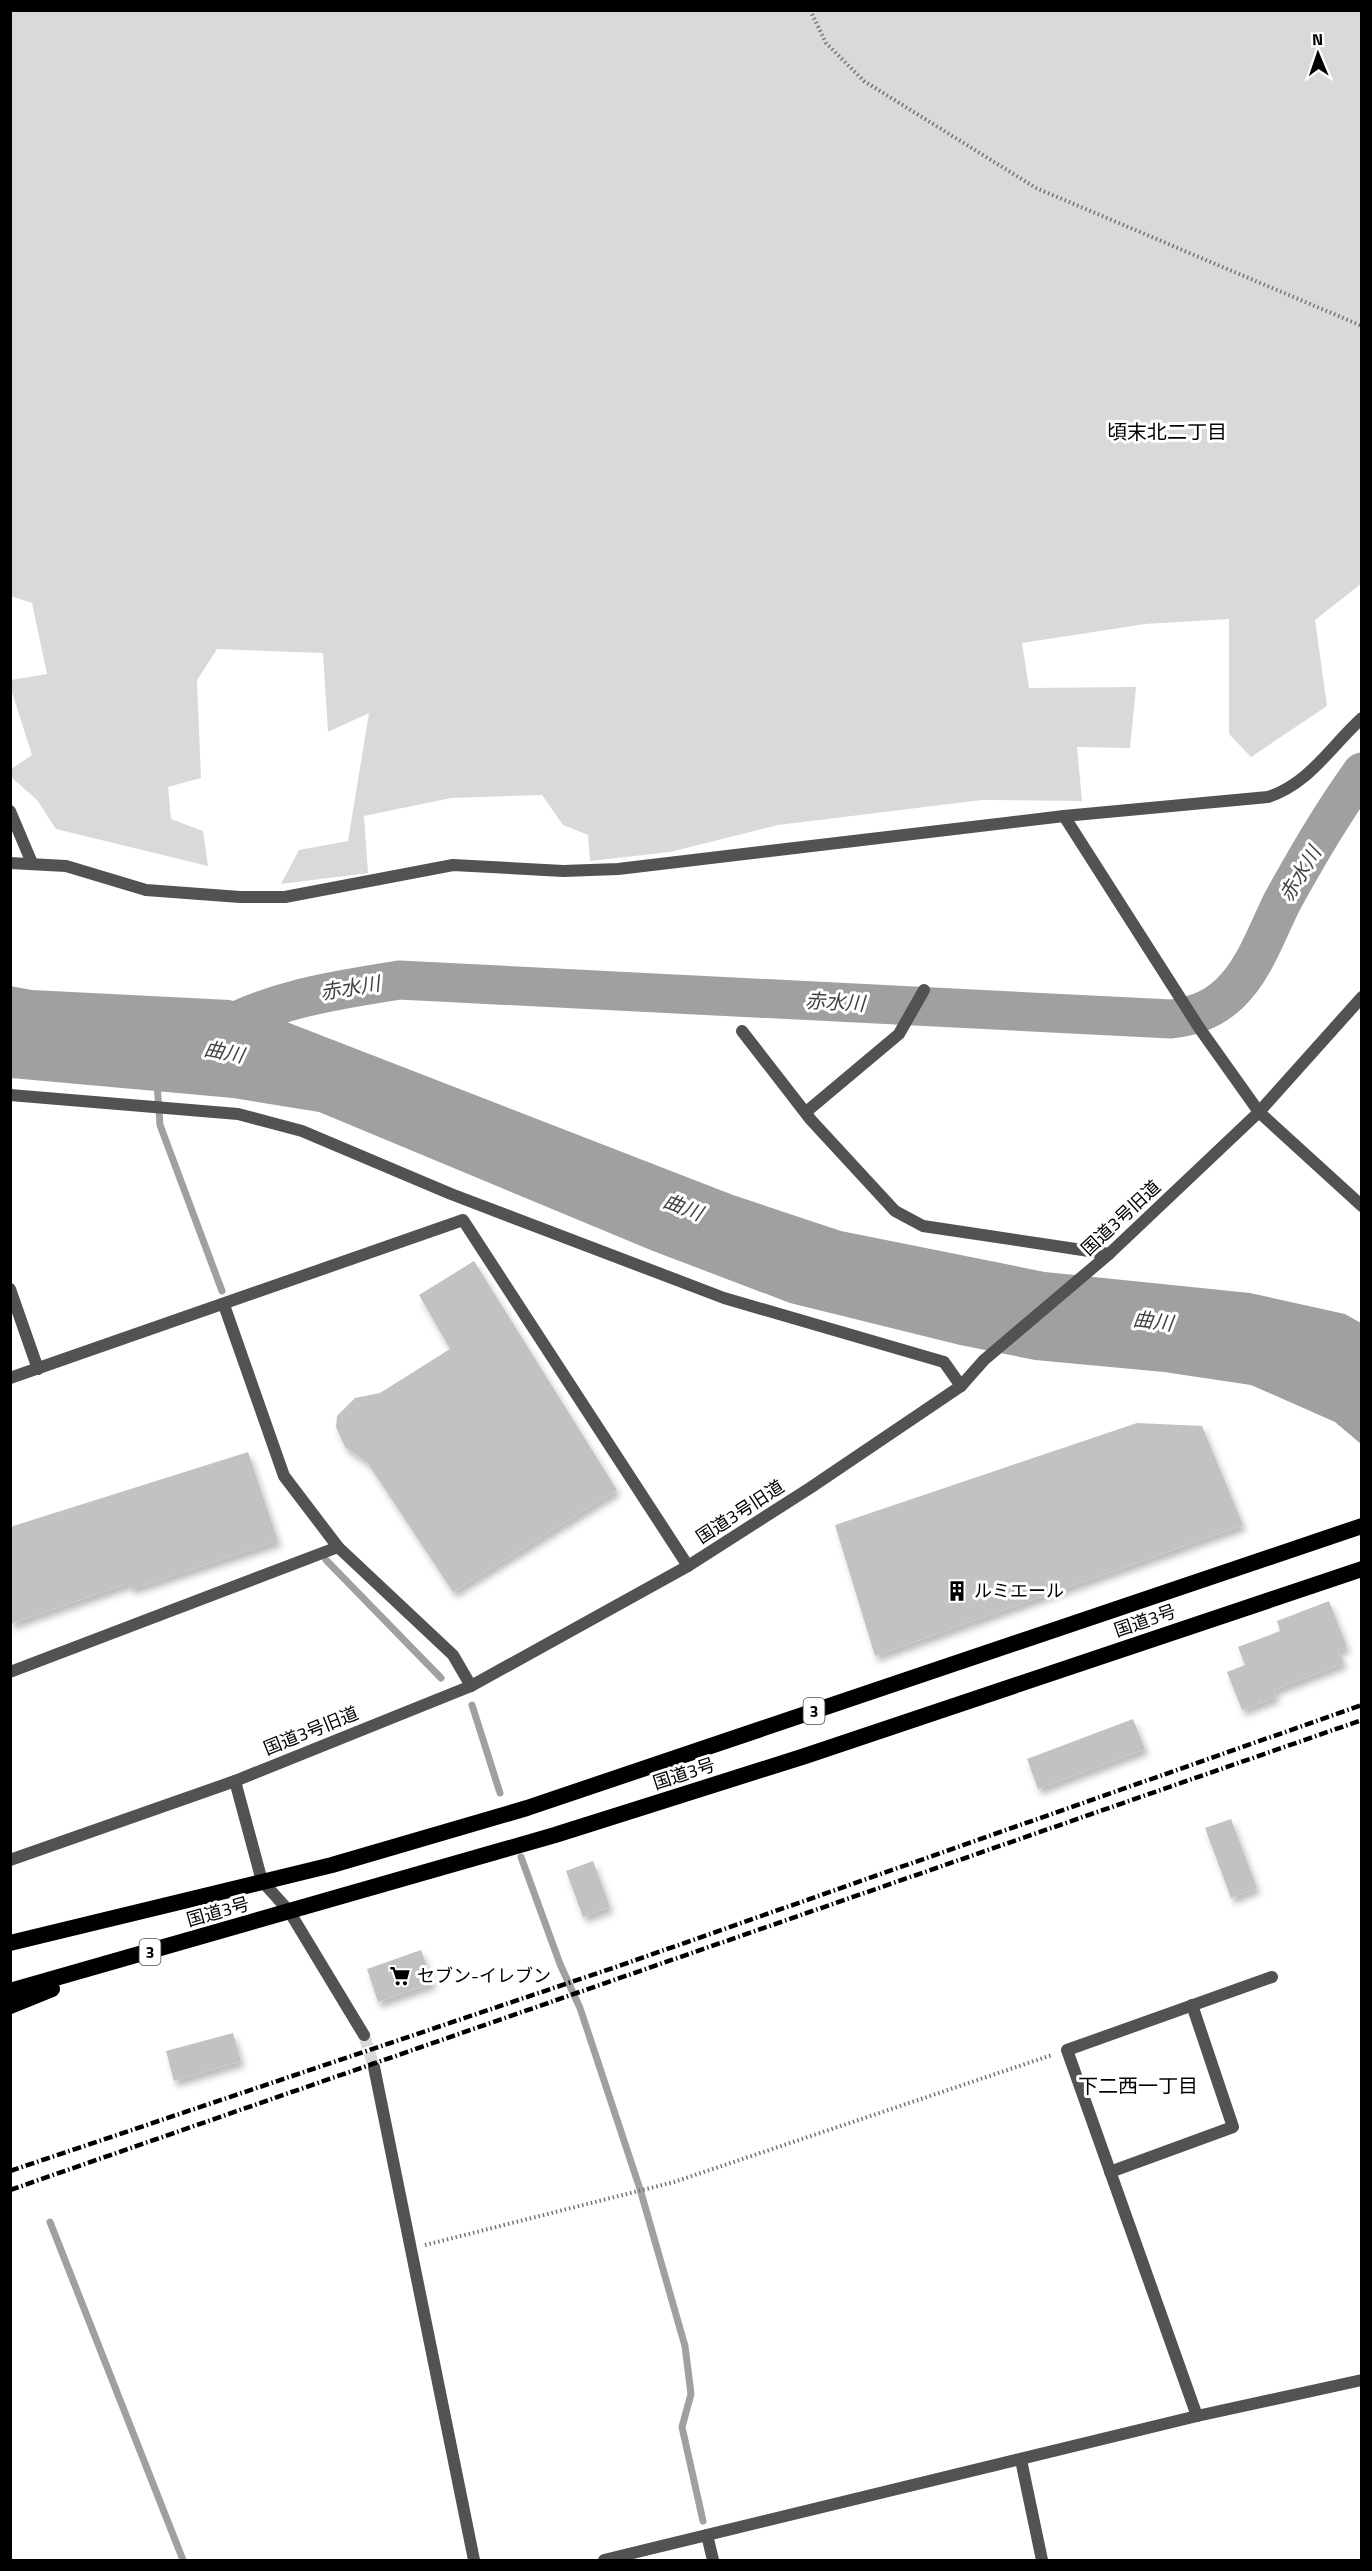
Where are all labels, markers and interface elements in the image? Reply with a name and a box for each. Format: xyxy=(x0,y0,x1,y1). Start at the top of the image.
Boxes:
north arrow xyxy=(1288,24,1348,84)
text: N xyxy=(1312,27,1323,51)
district label: 頃末北二丁目 xyxy=(1107,416,1227,447)
water label: 赤水川 xyxy=(1271,838,1329,907)
water label: 赤水川 xyxy=(318,967,384,1008)
water label: 赤水川 xyxy=(804,984,868,1019)
water label: 曲川 xyxy=(202,1032,249,1071)
street label: 国道3号旧道 xyxy=(1075,1174,1166,1262)
water label: 曲川 xyxy=(659,1185,709,1229)
water label: 曲川 xyxy=(1131,1303,1177,1339)
street label: 国道3号旧道 xyxy=(690,1473,789,1550)
place label: ルミエール xyxy=(974,1577,1064,1604)
building icon: ルミエール xyxy=(945,1579,969,1603)
street label: 国道3号 xyxy=(1110,1597,1180,1644)
road number: 3 xyxy=(804,1698,824,1724)
street label: 国道3号旧道 xyxy=(259,1699,362,1762)
street label: 国道3号 xyxy=(649,1751,718,1796)
street label: 国道3号 xyxy=(183,1890,252,1933)
road number: 3 xyxy=(140,1939,160,1965)
place label: セブン-イレブン xyxy=(417,1962,551,1989)
supermarket icon: セブン-イレブン xyxy=(388,1964,412,1988)
district label: 下二西一丁目 xyxy=(1078,2070,1198,2101)

